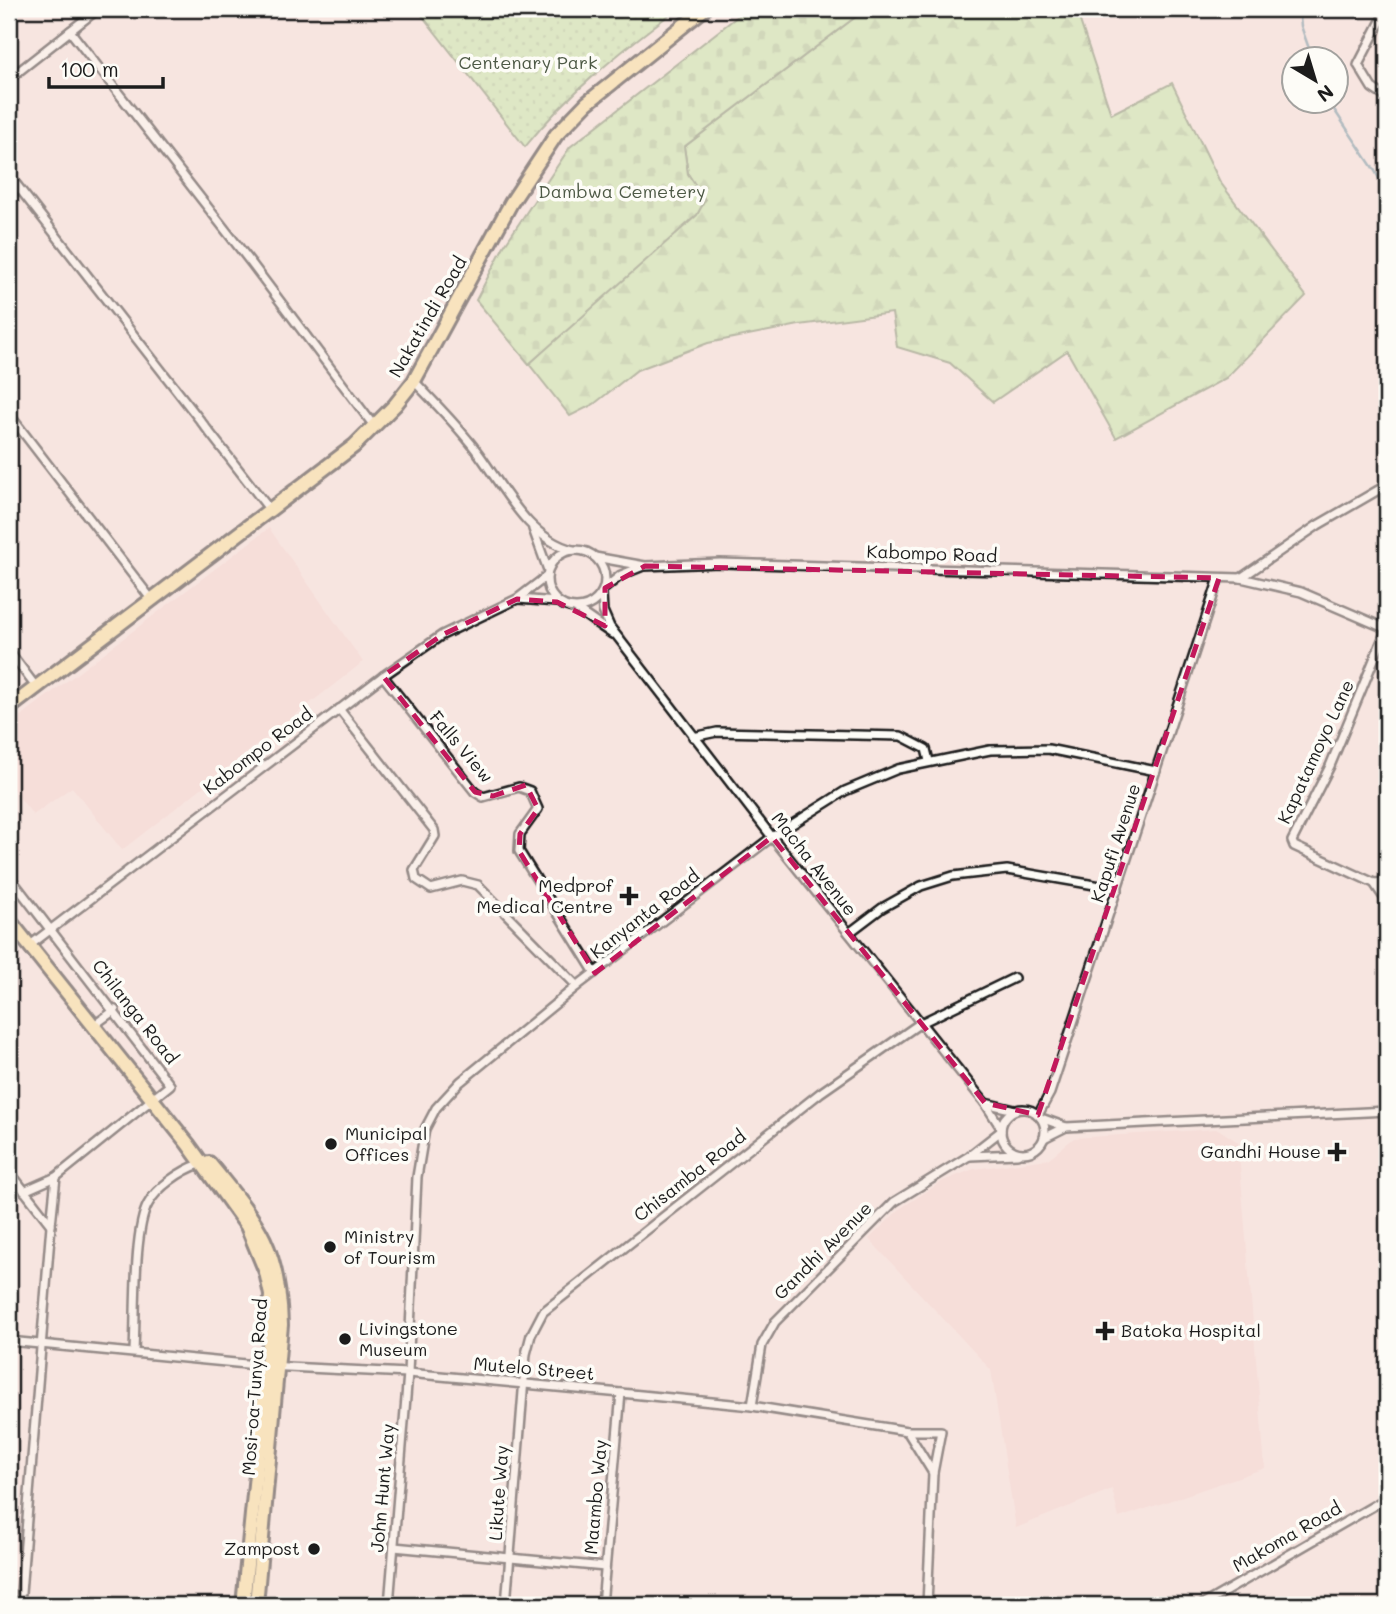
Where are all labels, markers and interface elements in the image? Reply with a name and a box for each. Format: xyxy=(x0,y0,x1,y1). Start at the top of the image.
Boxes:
scale bar xyxy=(49,46,163,90)
north arrow xyxy=(1280,46,1350,116)
park label: Centenary Park xyxy=(458,50,598,74)
text: 100 m xyxy=(60,55,119,82)
text: N xyxy=(1312,80,1339,108)
park label: Dambwa Cemetery xyxy=(538,179,706,203)
street label: Nakatindi Road xyxy=(383,252,472,381)
street label: Kabompo Road xyxy=(866,539,998,567)
street label: Kapatamoyo Lane xyxy=(1271,676,1359,827)
street label: Kabompo Road xyxy=(198,701,317,799)
street label: Falls View xyxy=(425,705,499,787)
street label: Kapufi Avenue xyxy=(1085,780,1146,905)
street label: Macha Avenue xyxy=(767,807,863,920)
street label: Kanyanta Road xyxy=(585,863,704,963)
place label: Medprof Medical Centre xyxy=(476,873,614,918)
marker: Medprof Medical Centre xyxy=(619,886,639,906)
street label: Chilanga Road xyxy=(87,954,184,1069)
place label: Municipal Offices xyxy=(345,1121,428,1166)
street label: Chisamba Road xyxy=(628,1124,750,1227)
marker: Municipal Offices xyxy=(323,1136,339,1152)
place label: Gandhi House xyxy=(1200,1139,1321,1163)
marker: Gandhi House xyxy=(1327,1142,1347,1162)
street label: Gandhi Avenue xyxy=(768,1196,877,1305)
place label: Ministry of Tourism xyxy=(344,1224,436,1269)
marker: Ministry of Tourism xyxy=(322,1239,338,1255)
street label: Mosi-oa-Tunya Road xyxy=(236,1298,272,1476)
place label: Livingstone Museum xyxy=(359,1316,458,1361)
place label: Batoka Hospital xyxy=(1121,1318,1261,1342)
marker: Batoka Hospital xyxy=(1095,1321,1115,1341)
marker: Livingstone Museum xyxy=(337,1331,353,1347)
street label: Mutelo Street xyxy=(473,1351,596,1385)
street label: John Hunt Way xyxy=(364,1423,400,1553)
street label: Maambo Way xyxy=(578,1438,612,1555)
street label: Likute Way xyxy=(483,1444,513,1541)
street label: Makoma Road xyxy=(1228,1495,1345,1577)
place label: Zampost xyxy=(224,1536,300,1560)
marker: Zampost xyxy=(306,1541,322,1557)

